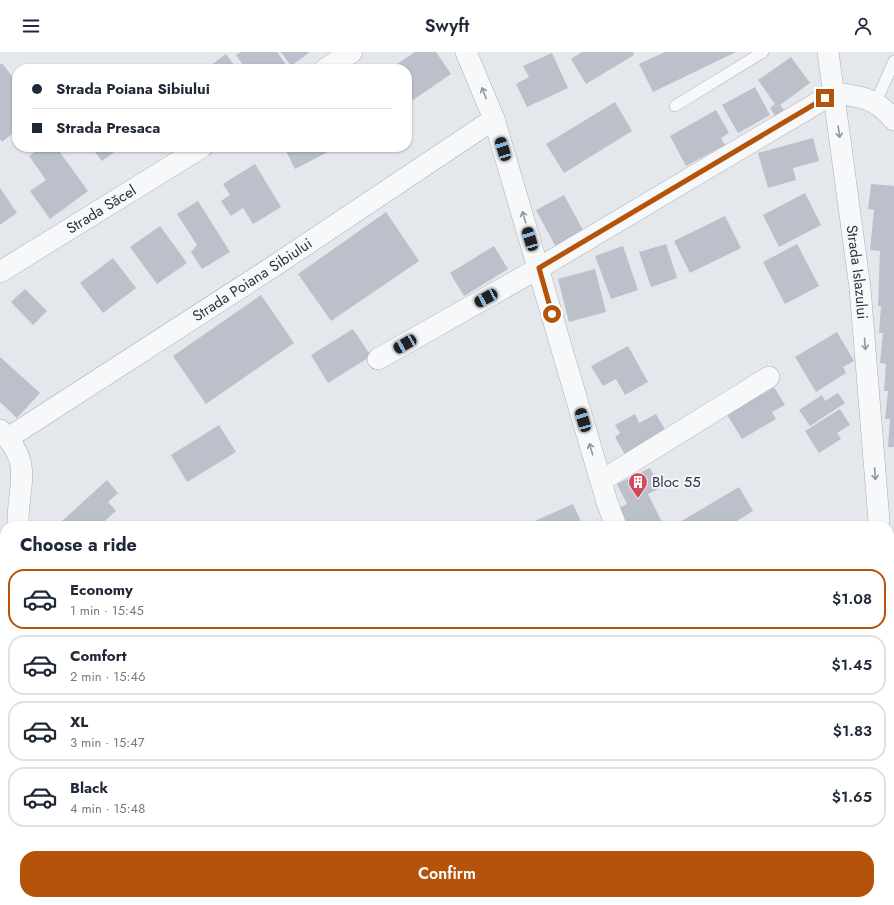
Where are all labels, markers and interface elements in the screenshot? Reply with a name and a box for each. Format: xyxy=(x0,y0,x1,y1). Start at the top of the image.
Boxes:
text: Swyft xyxy=(425,13,469,39)
icon: menu xyxy=(20,15,42,37)
icon: person xyxy=(852,15,874,37)
text: Strada Poiana Sibiului xyxy=(56,78,210,100)
one-way arrow xyxy=(480,87,488,99)
route end xyxy=(816,89,834,107)
text: Strada Presaca xyxy=(56,117,160,139)
one-way arrow xyxy=(835,125,843,138)
car xyxy=(494,136,512,162)
street label: Strada Săcel xyxy=(62,179,140,239)
one-way arrow xyxy=(520,210,527,223)
street label: Strada Islazului xyxy=(841,224,874,320)
car xyxy=(521,226,539,252)
street label: Strada Poiana Sibiului xyxy=(188,233,316,327)
car xyxy=(473,287,499,309)
route start xyxy=(543,305,561,323)
car xyxy=(392,333,418,355)
one-way arrow xyxy=(861,337,868,350)
car xyxy=(574,407,592,433)
one-way arrow xyxy=(587,443,594,456)
one-way arrow xyxy=(872,467,879,480)
building icon: Bloc 55 xyxy=(627,471,649,499)
place label: Bloc 55 xyxy=(652,471,701,493)
text: Choose a ride xyxy=(20,532,137,558)
text: Economy xyxy=(70,579,133,601)
icon: car xyxy=(22,581,58,617)
text: $1.08 xyxy=(832,588,872,610)
text: 1 min · 15:45 xyxy=(70,601,144,620)
text: Comfort xyxy=(70,645,127,667)
icon: car xyxy=(22,647,58,683)
text: $1.45 xyxy=(832,654,872,676)
text: 2 min · 15:46 xyxy=(70,667,146,686)
text: XL xyxy=(70,711,88,733)
icon: car xyxy=(22,713,58,749)
text: $1.83 xyxy=(833,720,872,742)
text: 3 min · 15:47 xyxy=(70,733,145,752)
text: Black xyxy=(70,777,108,799)
icon: car xyxy=(22,779,58,815)
text: $1.65 xyxy=(832,786,872,808)
text: 4 min · 15:48 xyxy=(70,799,145,818)
button: Confirm xyxy=(20,851,874,897)

